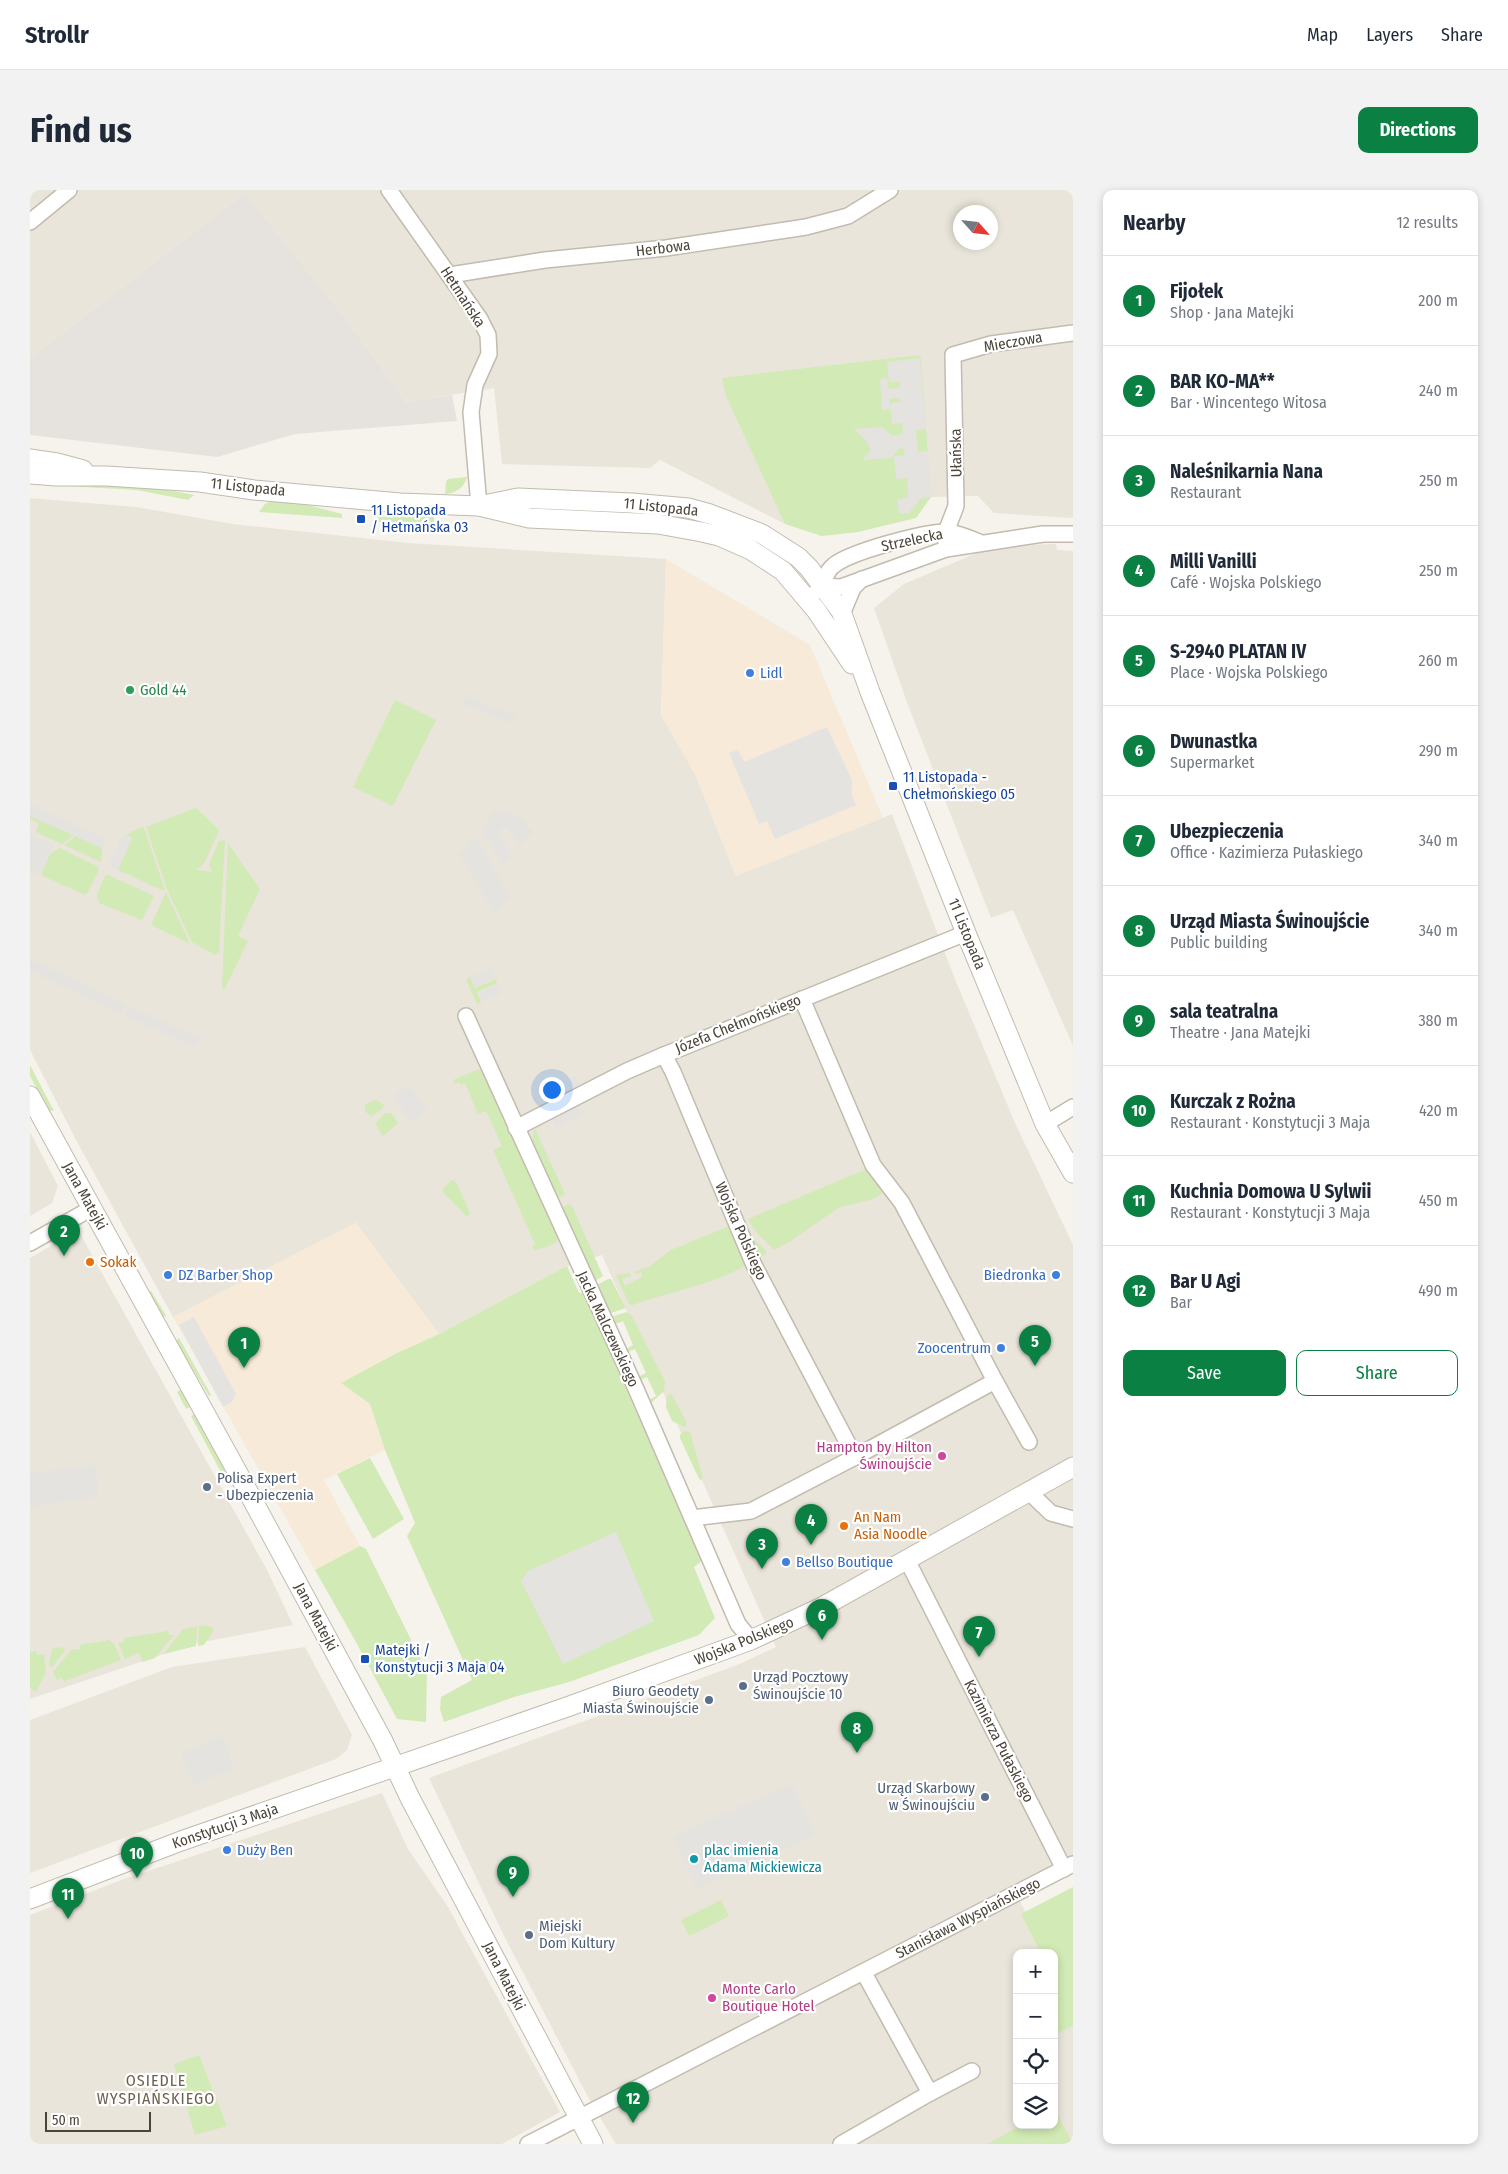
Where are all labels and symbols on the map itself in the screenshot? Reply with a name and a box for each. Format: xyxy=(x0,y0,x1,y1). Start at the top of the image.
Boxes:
north arrow xyxy=(953,205,998,250)
street label: Herbowa xyxy=(635,236,691,260)
street label: Hetmańska xyxy=(437,263,489,331)
street label: Mieczowa xyxy=(982,328,1044,356)
street label: Ułańska xyxy=(947,428,965,478)
street label: 11 Listopada xyxy=(210,474,286,500)
street label: 11 Listopada xyxy=(623,494,699,520)
place label: 11 Listopada / Hetmańska 03 xyxy=(371,501,468,536)
marker: 11 Listopada / Hetmańska 03 xyxy=(355,513,367,525)
street label: Strzelecka xyxy=(880,525,944,555)
place label: Lidl xyxy=(760,664,782,682)
marker: Lidl xyxy=(744,667,756,679)
place label: Gold 44 xyxy=(140,681,186,699)
marker: Gold 44 xyxy=(124,684,136,696)
place label: 11 Listopada - Chełmońskiego 05 xyxy=(903,768,1015,803)
marker: 11 Listopada - Chełmońskiego 05 xyxy=(887,780,899,792)
street label: 11 Listopada xyxy=(945,896,989,972)
street label: Józefa Chełmońskiego xyxy=(672,991,804,1057)
your location xyxy=(539,1077,565,1103)
street label: Jana Matejki xyxy=(59,1159,111,1233)
street label: Wojska Polskiego xyxy=(711,1179,771,1283)
pin: 2 xyxy=(48,1215,80,1256)
place label: Sokak xyxy=(100,1253,136,1271)
marker: Sokak xyxy=(84,1256,96,1268)
place label: DZ Barber Shop xyxy=(178,1266,273,1284)
place label: Biedronka xyxy=(984,1266,1046,1284)
street label: Jacka Malczewskiego xyxy=(573,1268,643,1390)
marker: DZ Barber Shop xyxy=(162,1269,174,1281)
marker: Biedronka xyxy=(1050,1269,1062,1281)
pin: 5 xyxy=(1019,1325,1051,1366)
pin: 1 xyxy=(228,1327,260,1368)
place label: Zoocentrum xyxy=(917,1339,991,1357)
marker: Zoocentrum xyxy=(995,1342,1007,1354)
place label: Hampton by Hilton Świnoujście xyxy=(817,1438,932,1473)
marker: Hampton by Hilton Świnoujście xyxy=(936,1450,948,1462)
place label: Polisa Expert - Ubezpieczenia xyxy=(217,1469,314,1504)
marker: Polisa Expert - Ubezpieczenia xyxy=(201,1481,213,1493)
pin: 4 xyxy=(795,1504,827,1545)
place label: An Nam Asia Noodle xyxy=(854,1508,927,1543)
marker: An Nam Asia Noodle xyxy=(838,1520,850,1532)
pin: 3 xyxy=(746,1528,778,1569)
place label: Bellso Boutique xyxy=(796,1553,893,1571)
marker: Bellso Boutique xyxy=(780,1556,792,1568)
street label: Jana Matejki xyxy=(290,1580,342,1654)
pin: 6 xyxy=(806,1599,838,1640)
street label: Wojska Polskiego xyxy=(692,1613,796,1669)
pin: 7 xyxy=(963,1616,995,1657)
place label: Matejki / Konstytucji 3 Maja 04 xyxy=(375,1641,505,1676)
marker: Matejki / Konstytucji 3 Maja 04 xyxy=(359,1653,371,1665)
place label: Urząd Pocztowy Świnoujście 10 xyxy=(753,1668,849,1703)
street label: Kazimierza Pułaskiego xyxy=(960,1677,1038,1805)
marker: Urząd Pocztowy Świnoujście 10 xyxy=(737,1680,749,1692)
place label: Biuro Geodety Miasta Świnoujście xyxy=(583,1682,699,1717)
marker: Biuro Geodety Miasta Świnoujście xyxy=(703,1694,715,1706)
pin: 8 xyxy=(841,1712,873,1753)
place label: Urząd Skarbowy w Świnoujściu xyxy=(877,1779,975,1814)
marker: Urząd Skarbowy w Świnoujściu xyxy=(979,1791,991,1803)
street label: Konstytucji 3 Maja xyxy=(170,1799,280,1853)
pin: 10 xyxy=(121,1837,153,1878)
place label: Duży Ben xyxy=(237,1841,293,1859)
place label: plac imienia Adama Mickiewicza xyxy=(704,1841,822,1876)
marker: Duży Ben xyxy=(221,1844,233,1856)
marker: plac imienia Adama Mickiewicza xyxy=(688,1853,700,1865)
pin: 9 xyxy=(497,1856,529,1897)
street label: Stanisława Wyspiańskiego xyxy=(893,1874,1043,1962)
pin: 11 xyxy=(52,1878,84,1919)
place label: Miejski Dom Kultury xyxy=(539,1917,615,1952)
marker: Miejski Dom Kultury xyxy=(523,1929,535,1941)
street label: Jana Matejki xyxy=(479,1939,529,2013)
place label: Monte Carlo Boutique Hotel xyxy=(722,1980,815,2015)
marker: Monte Carlo Boutique Hotel xyxy=(706,1992,718,2004)
district label: OSIEDLE WYSPIAŃSKIEGO xyxy=(97,2071,215,2108)
pin: 12 xyxy=(617,2082,649,2123)
scale bar xyxy=(45,2109,151,2132)

